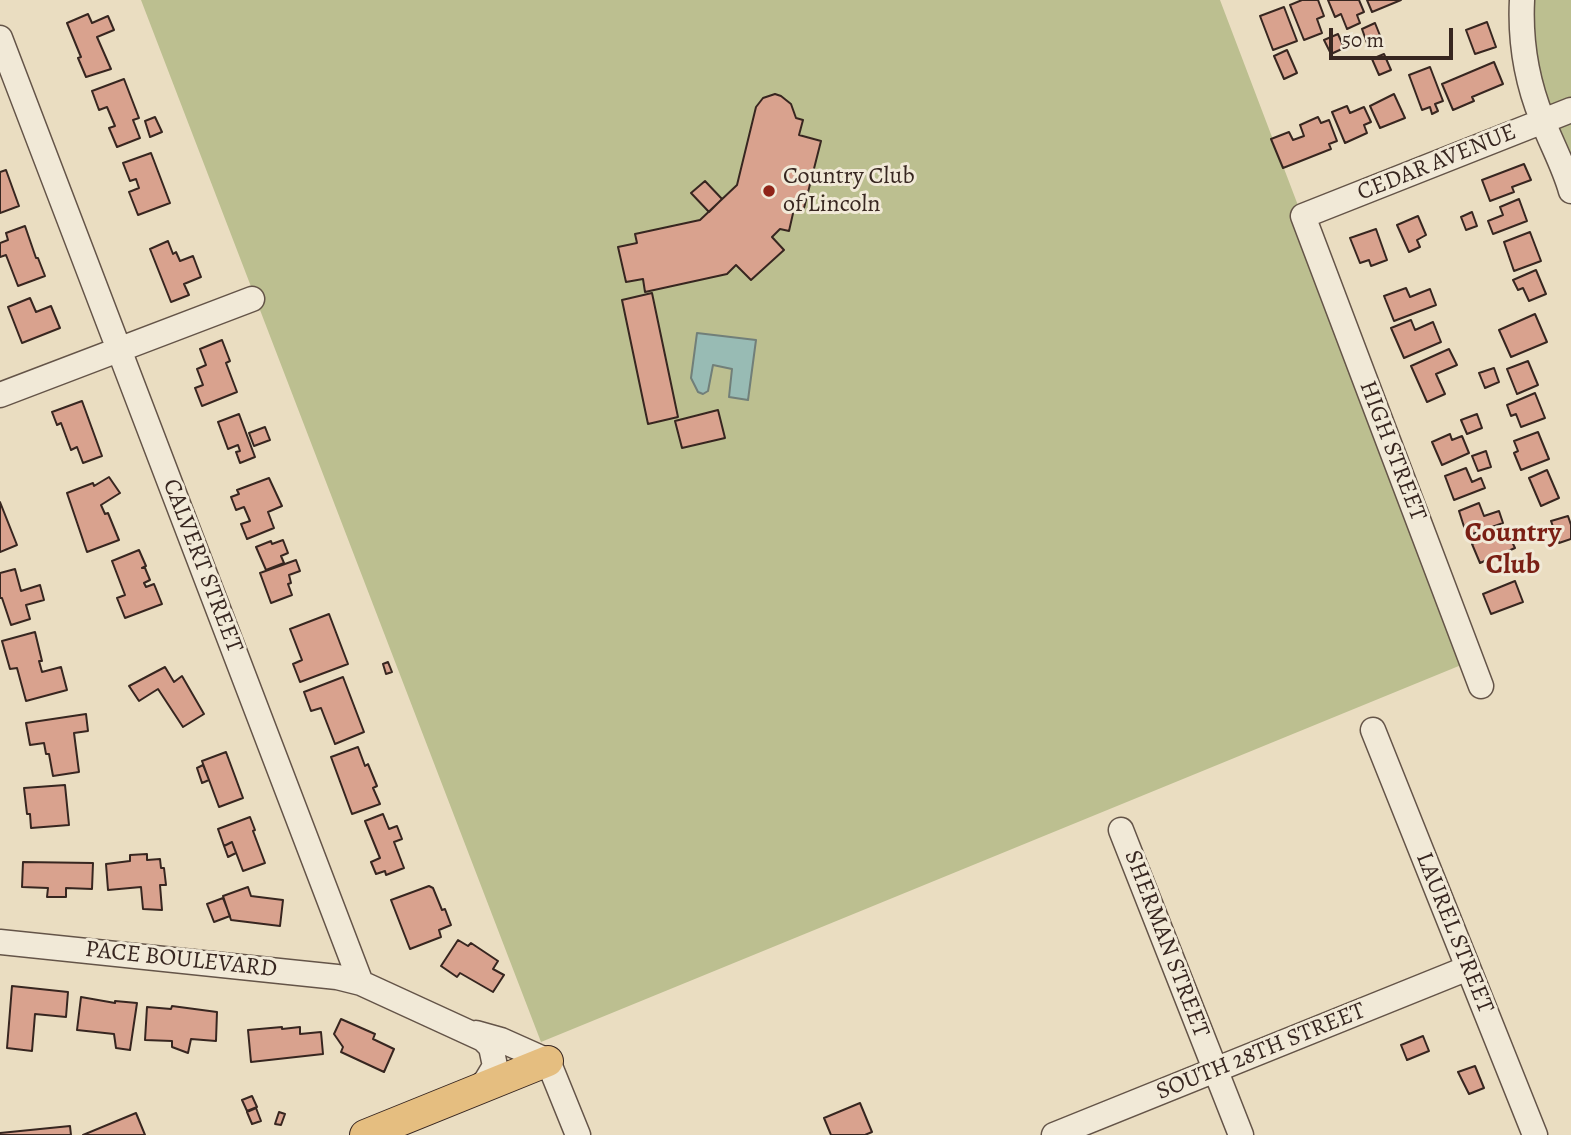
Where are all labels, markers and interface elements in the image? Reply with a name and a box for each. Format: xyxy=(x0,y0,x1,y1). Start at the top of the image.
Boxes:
scale bar xyxy=(1333,14,1457,58)
text: 50 m xyxy=(1342,26,1384,54)
street label: CEDAR AVENUE xyxy=(1353,118,1521,208)
place label: Country Club of Lincoln xyxy=(783,163,915,219)
marker: Country Club of Lincoln xyxy=(761,183,777,199)
street label: HIGH STREET xyxy=(1352,377,1432,525)
street label: CALVERT STREET xyxy=(156,475,248,657)
district label: Country Club xyxy=(1465,517,1561,583)
street label: SHERMAN STREET xyxy=(1117,846,1215,1042)
street label: LAUREL STREET xyxy=(1409,849,1499,1017)
street label: PACE BOULEVARD xyxy=(84,936,278,984)
street label: SOUTH 28TH STREET xyxy=(1152,997,1370,1107)

